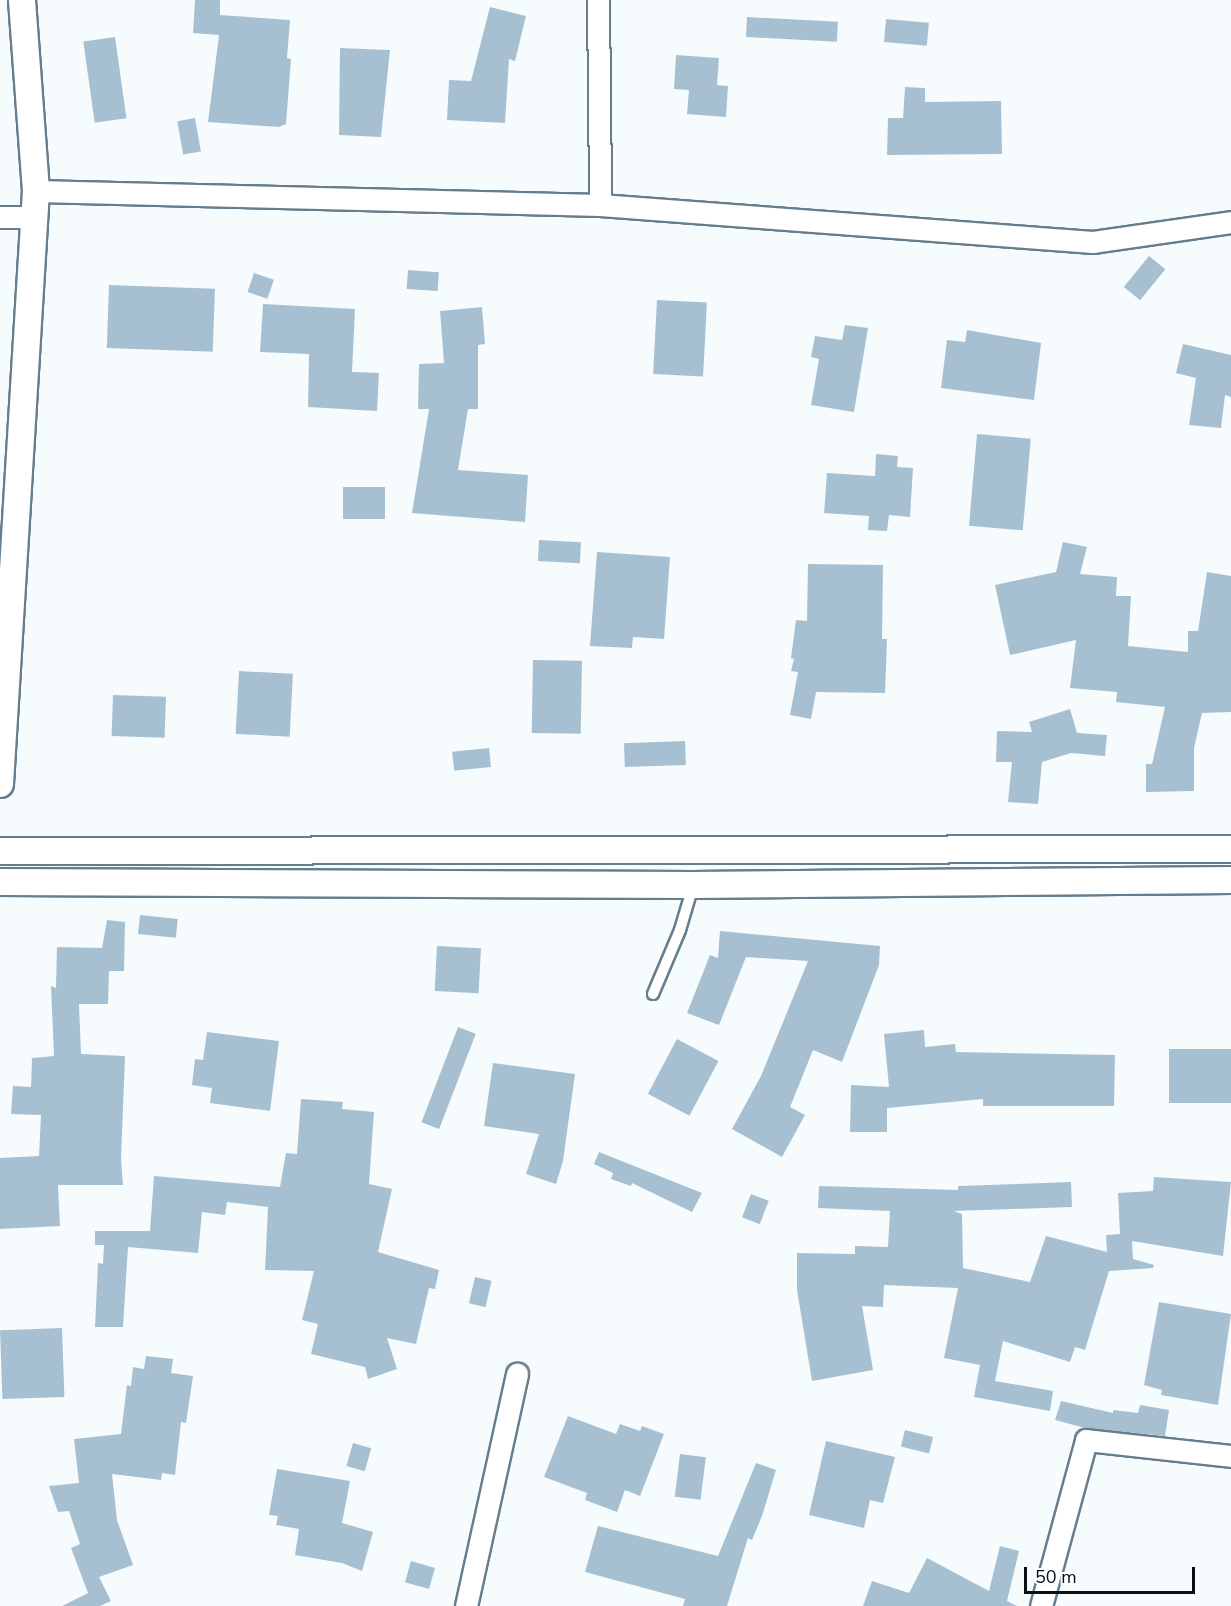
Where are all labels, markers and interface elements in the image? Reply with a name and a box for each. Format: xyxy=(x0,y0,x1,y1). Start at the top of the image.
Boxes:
scale bar xyxy=(1027,1555,1198,1593)
text: 50 m xyxy=(1035,1565,1077,1589)

